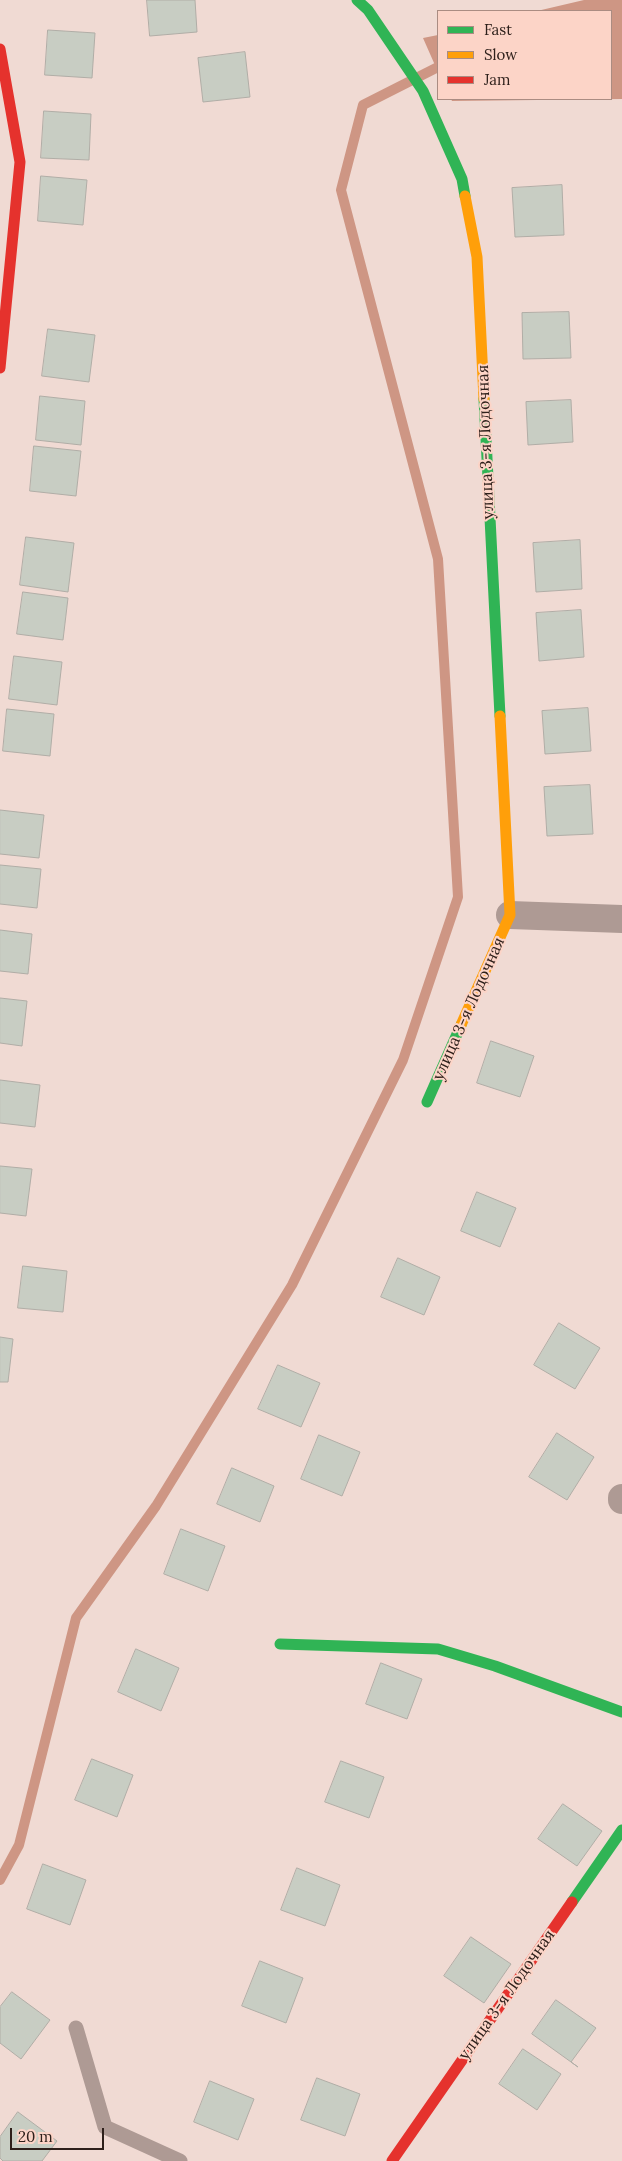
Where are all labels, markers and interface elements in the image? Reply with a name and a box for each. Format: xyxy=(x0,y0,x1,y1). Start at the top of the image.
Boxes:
legend xyxy=(437,10,612,100)
text: Fast xyxy=(484,20,512,39)
text: Slow xyxy=(484,45,517,64)
text: Jam xyxy=(484,70,511,89)
street label: улица 3-я Лодочная xyxy=(474,364,498,520)
street label: улица 3-я Лодочная xyxy=(429,934,509,1084)
street label: улица 3-я Лодочная xyxy=(455,1926,559,2064)
scale bar xyxy=(12,2118,106,2150)
text: 20 m xyxy=(18,2127,53,2146)

